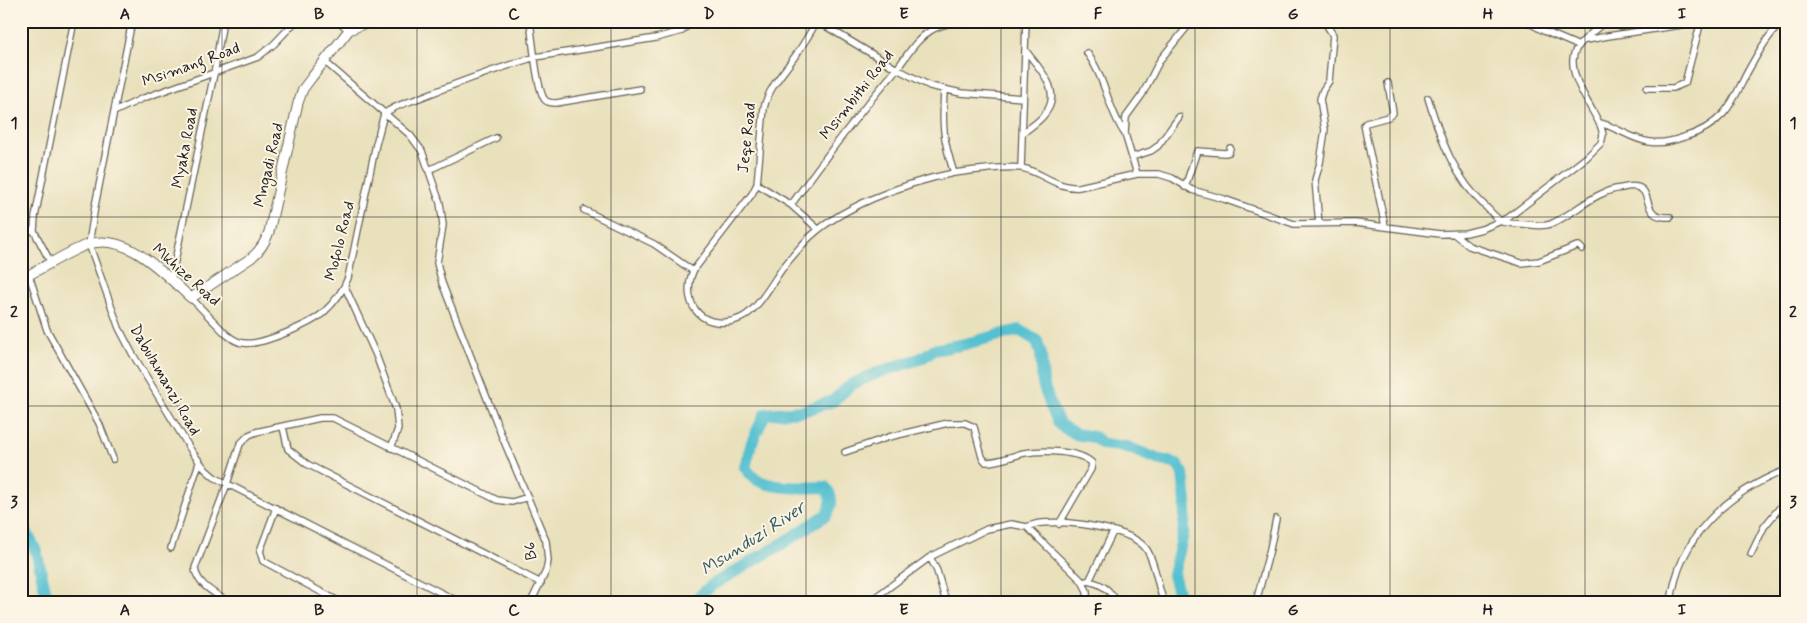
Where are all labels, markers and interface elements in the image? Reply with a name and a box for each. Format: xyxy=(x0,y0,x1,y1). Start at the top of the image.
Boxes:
text: A xyxy=(120,4,130,25)
text: B xyxy=(314,4,324,25)
text: C xyxy=(508,4,520,25)
text: D xyxy=(703,4,715,25)
text: E xyxy=(899,4,909,25)
text: F xyxy=(1094,4,1103,25)
text: G xyxy=(1288,4,1299,25)
text: H xyxy=(1483,4,1494,25)
text: I xyxy=(1678,4,1687,25)
street label: Msimang Road xyxy=(139,38,243,93)
street label: Msimbithi Road xyxy=(815,46,899,144)
street label: Jeqe Road xyxy=(733,102,761,174)
street label: Myaka Road xyxy=(167,106,203,190)
text: 1 xyxy=(10,113,18,134)
text: 1 xyxy=(1789,113,1797,134)
street label: Mngadi Road xyxy=(249,121,290,210)
street label: Mofolo Road xyxy=(320,199,362,283)
street label: Mkhize Road xyxy=(147,239,225,311)
text: 2 xyxy=(10,302,18,323)
text: 2 xyxy=(1789,302,1797,323)
street label: Dabulamanzi Road xyxy=(125,321,205,439)
text: 3 xyxy=(10,492,18,513)
text: 3 xyxy=(1789,492,1797,513)
water label: Msunduzi River xyxy=(696,495,812,582)
street label: B6 xyxy=(519,541,543,561)
text: A xyxy=(120,600,130,621)
text: B xyxy=(314,600,324,621)
text: C xyxy=(508,600,520,621)
text: D xyxy=(703,600,715,621)
text: E xyxy=(899,600,909,621)
text: F xyxy=(1094,600,1103,621)
text: G xyxy=(1288,600,1299,621)
text: H xyxy=(1483,600,1494,621)
text: I xyxy=(1678,600,1687,621)

